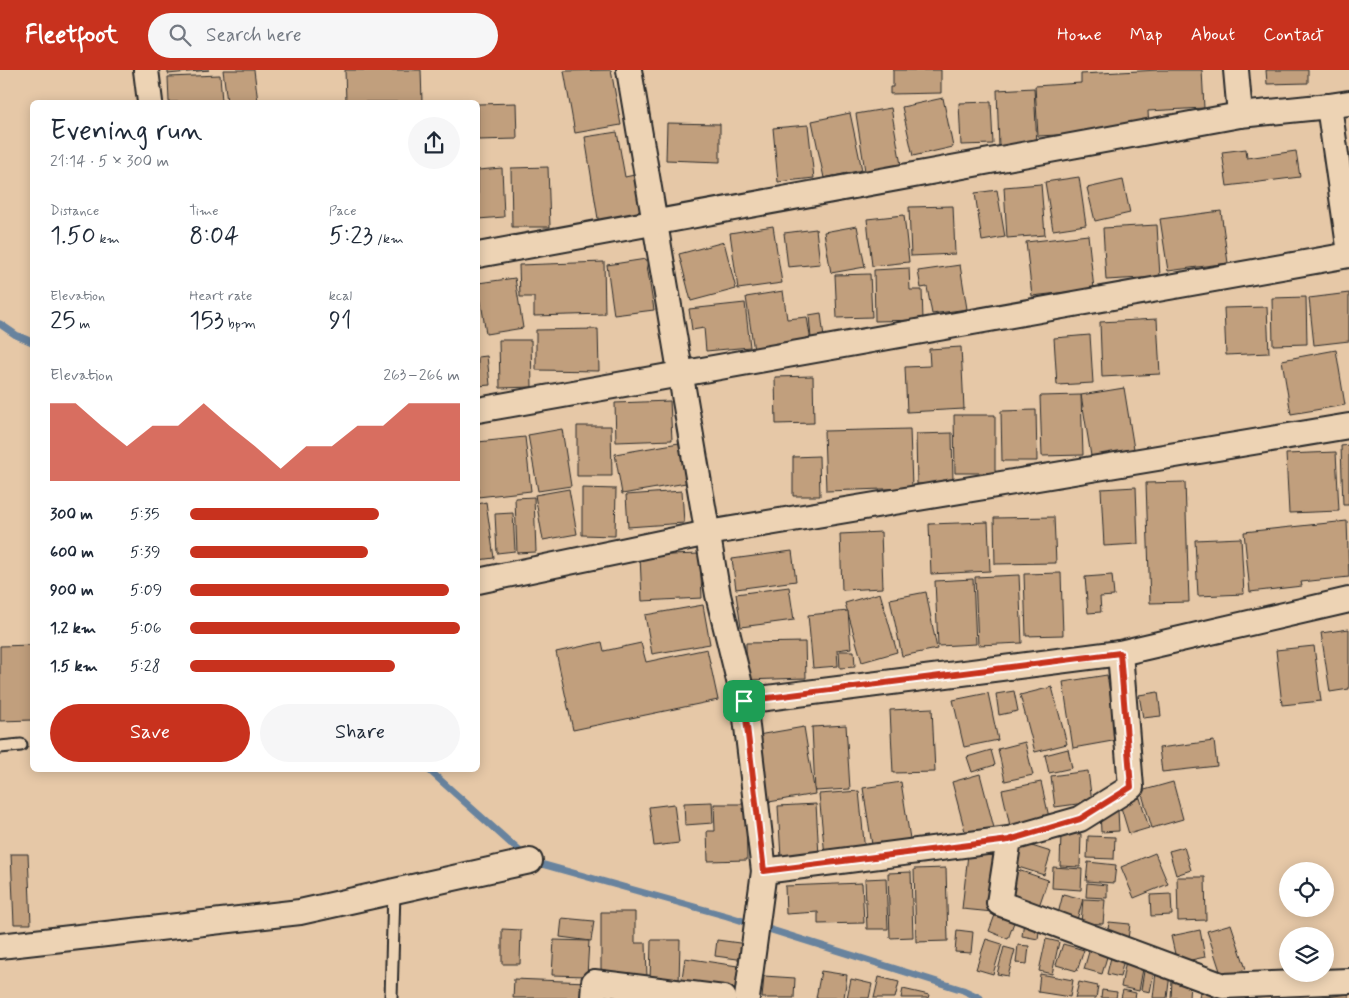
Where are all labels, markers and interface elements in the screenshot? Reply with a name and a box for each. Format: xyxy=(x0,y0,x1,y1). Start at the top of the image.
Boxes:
search box xyxy=(148,13,498,58)
text: Fleetfoot xyxy=(25,20,118,51)
icon: search xyxy=(166,21,194,49)
text: Search here xyxy=(206,23,302,48)
text: Home xyxy=(1057,23,1102,47)
text: Map xyxy=(1130,23,1163,47)
text: About xyxy=(1191,23,1235,47)
text: Contact xyxy=(1263,23,1324,47)
text: Evening run xyxy=(50,113,203,150)
button: share xyxy=(408,117,460,169)
text: 21:14 · 5 × 300 m xyxy=(50,151,169,172)
text: Distance xyxy=(50,202,99,220)
text: Time xyxy=(189,202,219,220)
text: Pace xyxy=(329,202,357,220)
text: 1.50 xyxy=(50,220,96,253)
text: 8:04 xyxy=(189,220,239,253)
text: 5:23 xyxy=(329,220,373,253)
text: km xyxy=(96,230,120,248)
text: /km xyxy=(373,230,403,248)
text: Elevation xyxy=(50,287,105,305)
text: Heart rate xyxy=(189,287,252,305)
text: kcal xyxy=(329,287,352,305)
text: 25 xyxy=(50,305,76,338)
text: 153 xyxy=(189,305,224,338)
text: 91 xyxy=(329,305,352,338)
text: m xyxy=(76,315,91,333)
text: bpm xyxy=(224,315,256,333)
text: Elevation xyxy=(50,365,113,386)
text: 263–266 m xyxy=(383,365,460,386)
text: 300 m xyxy=(50,504,93,525)
text: 5:35 xyxy=(130,504,160,525)
text: 600 m xyxy=(50,542,94,563)
text: 5:39 xyxy=(130,542,161,563)
text: 900 m xyxy=(50,580,94,601)
text: 5:09 xyxy=(130,580,162,601)
text: 1.2 km xyxy=(50,618,96,639)
text: 5:06 xyxy=(130,618,162,639)
text: 1.5 km xyxy=(50,656,98,677)
text: 5:28 xyxy=(130,656,160,677)
pin xyxy=(723,680,765,722)
icon: arrive xyxy=(730,687,758,715)
button: Save xyxy=(50,704,250,762)
button: Share xyxy=(260,704,460,762)
map controls xyxy=(1279,862,1334,982)
button: locate xyxy=(1279,862,1334,917)
button: layers xyxy=(1279,927,1334,982)

